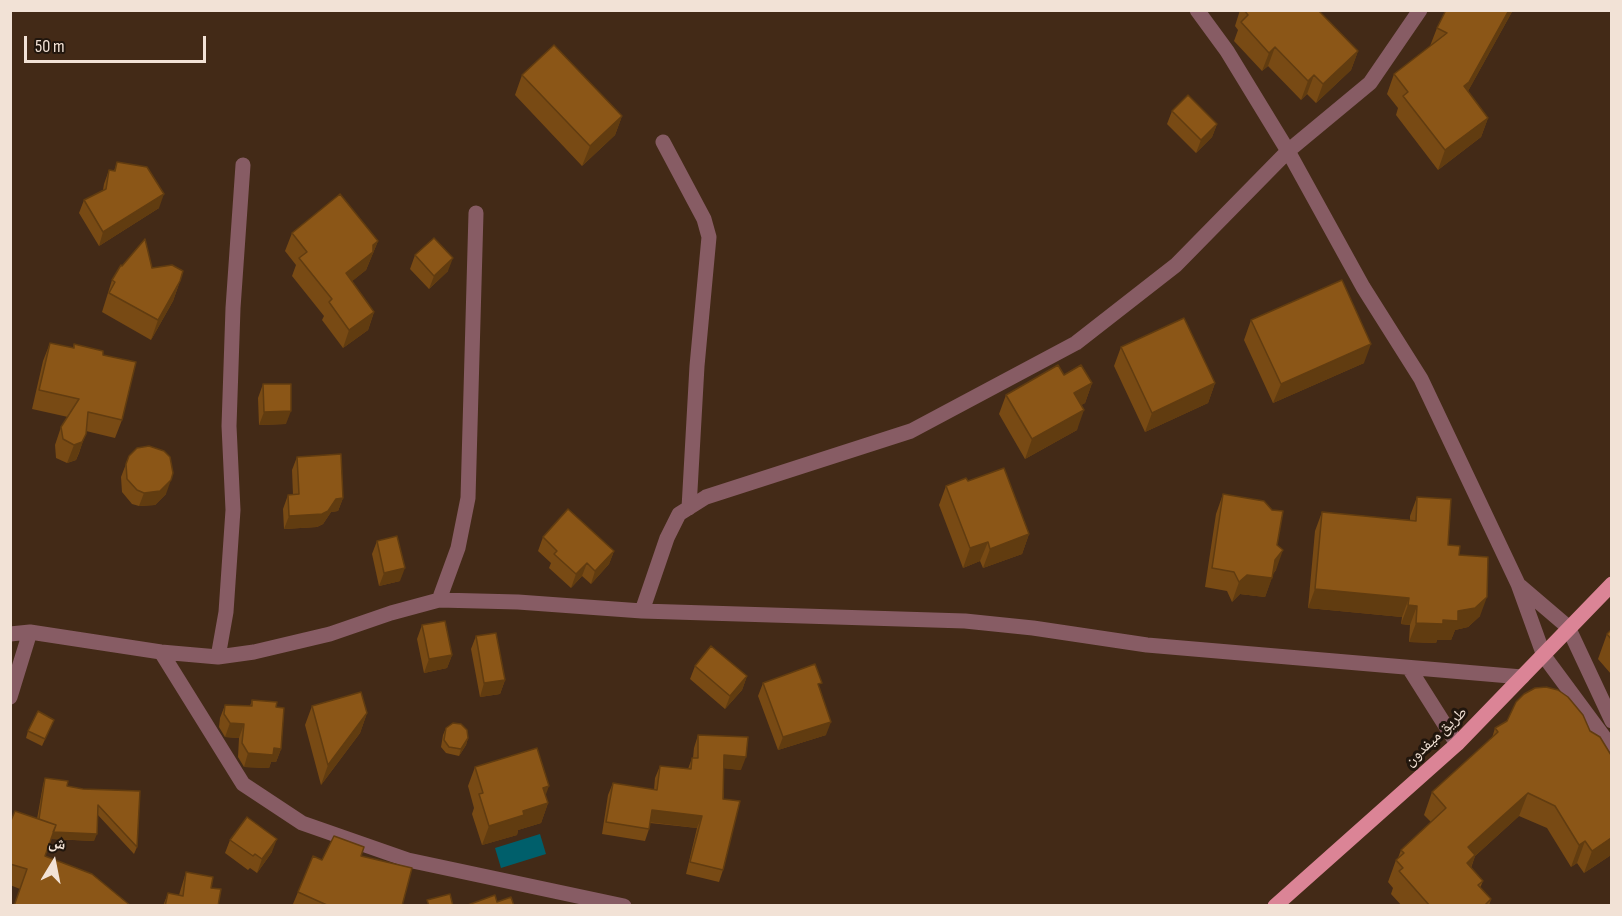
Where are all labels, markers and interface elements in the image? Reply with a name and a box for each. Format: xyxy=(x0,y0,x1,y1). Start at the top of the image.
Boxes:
scale bar xyxy=(27,24,208,62)
text: 50 m xyxy=(35,36,65,57)
street label: طريق ميفدون xyxy=(1401,703,1471,771)
north arrow xyxy=(24,832,84,892)
text: ش xyxy=(47,833,67,855)

